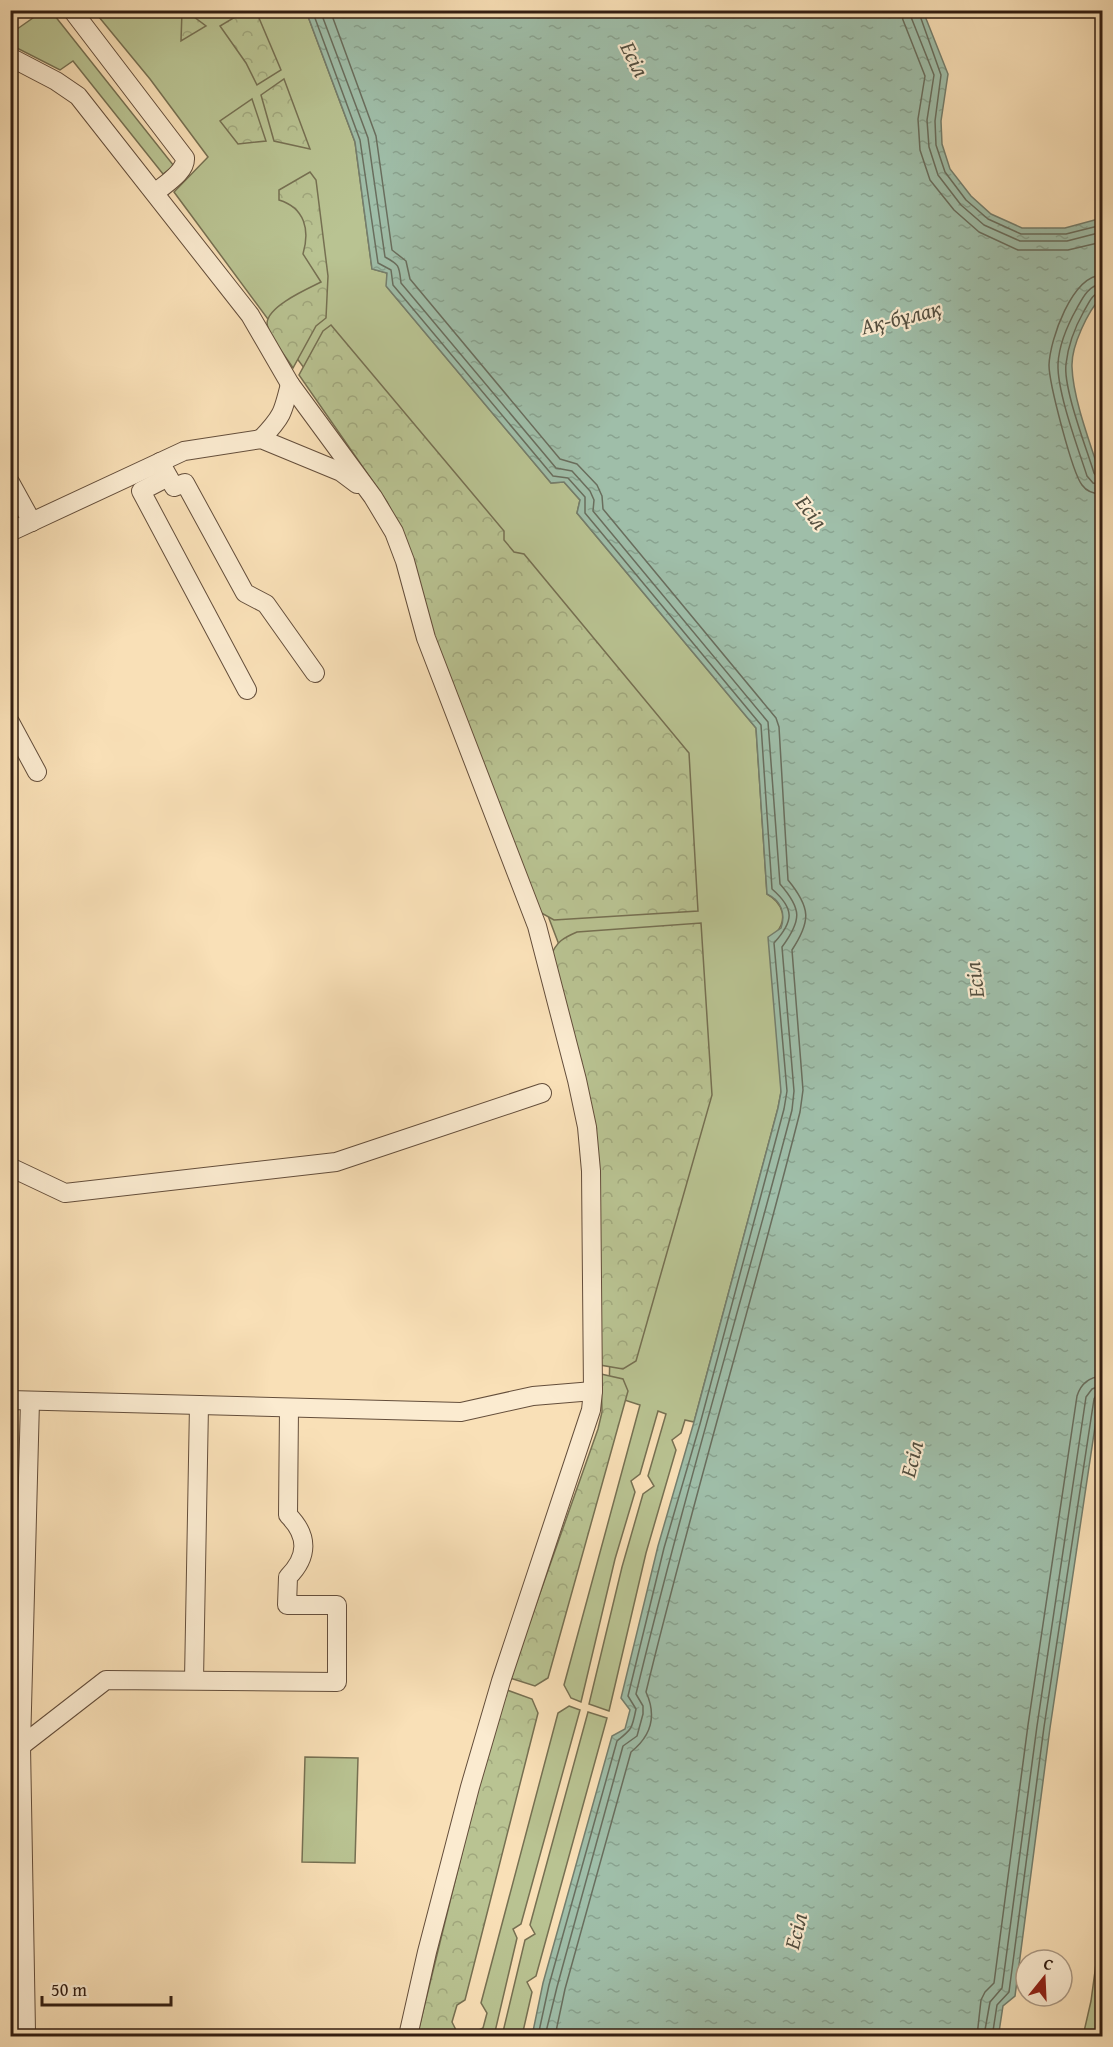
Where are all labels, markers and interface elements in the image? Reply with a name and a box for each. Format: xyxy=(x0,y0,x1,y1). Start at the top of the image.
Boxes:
water label: Есіл xyxy=(612,35,658,83)
water label: Ақ-бұлақ xyxy=(856,292,945,343)
water label: Есіл xyxy=(788,487,836,537)
water label: Есіл xyxy=(956,959,992,1001)
water label: Есіл xyxy=(891,1437,931,1481)
water label: Есіл xyxy=(775,1909,815,1953)
north arrow xyxy=(1014,1948,1074,2008)
text: С xyxy=(1041,1951,1057,1977)
scale bar xyxy=(42,1969,171,2007)
text: 50 m xyxy=(51,1976,87,2003)

